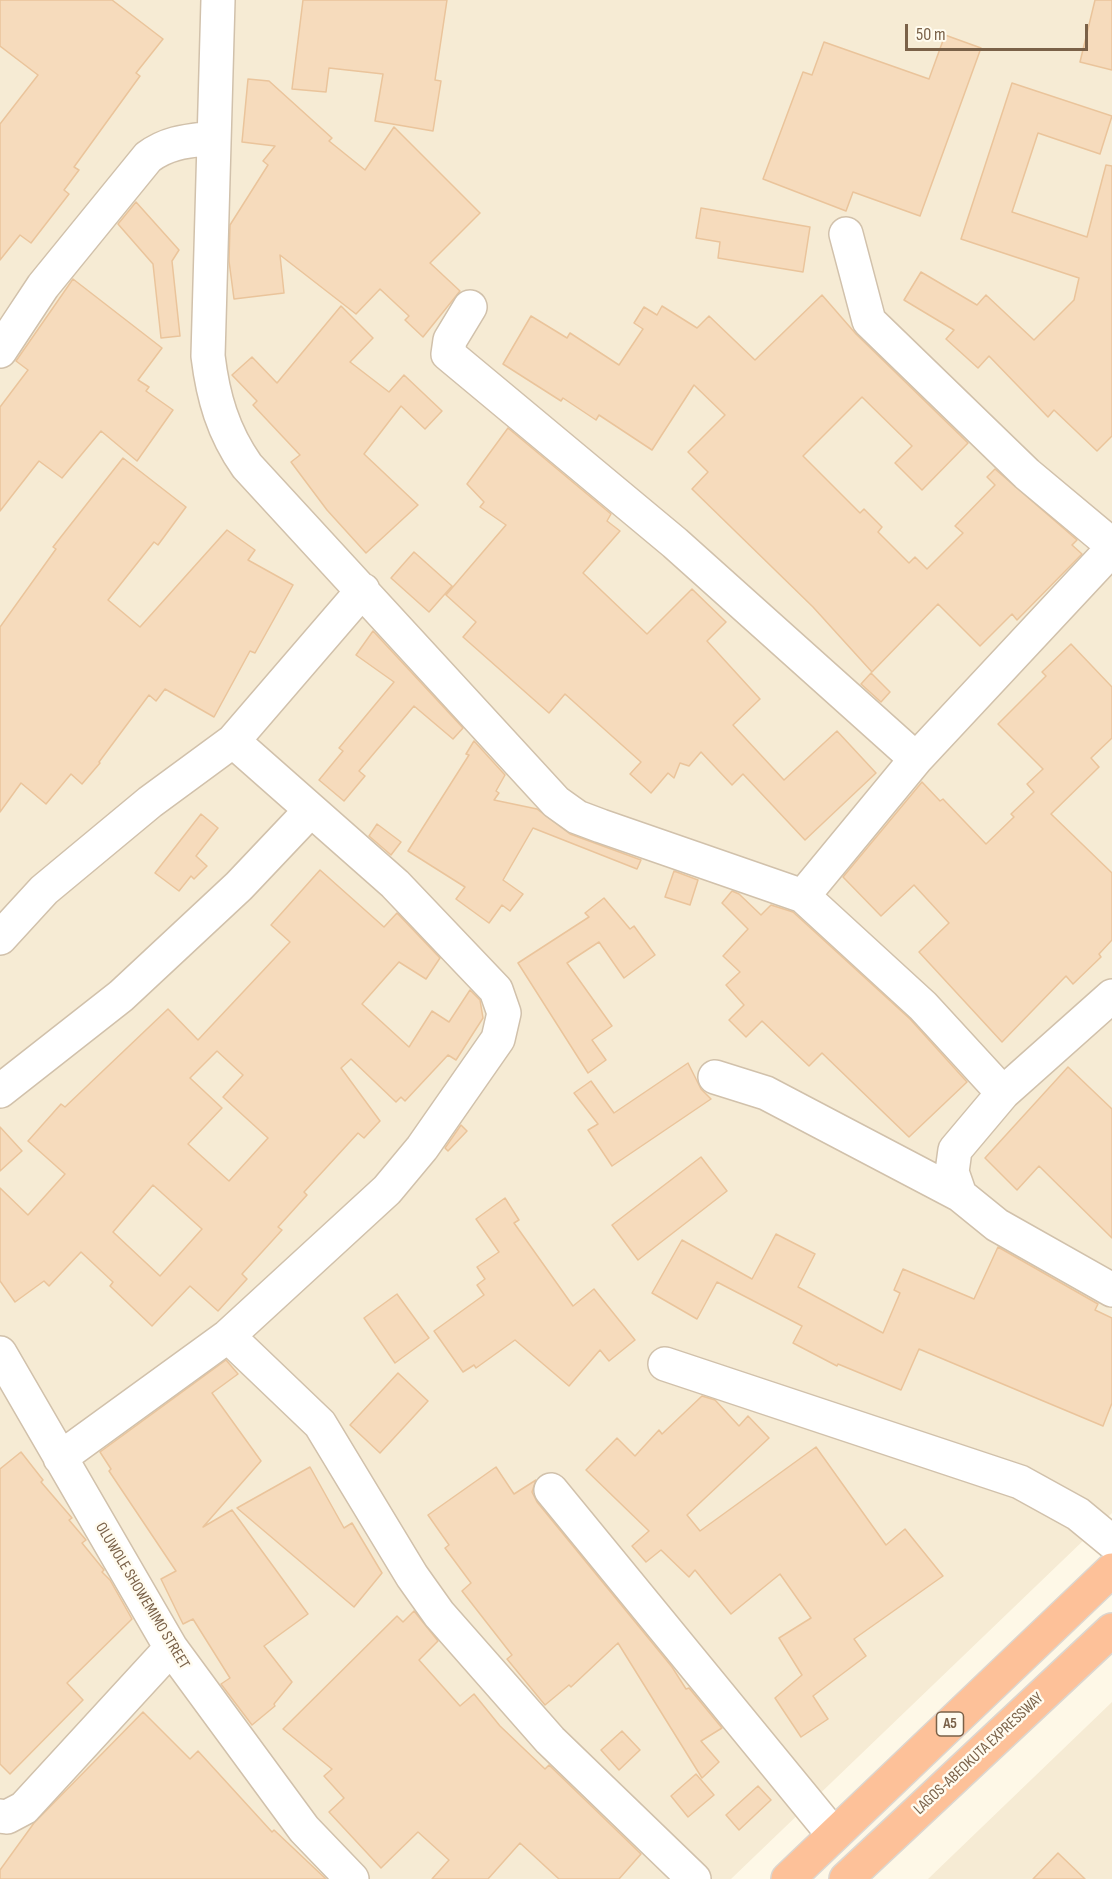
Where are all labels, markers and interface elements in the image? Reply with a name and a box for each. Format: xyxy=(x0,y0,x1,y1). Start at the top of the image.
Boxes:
scale bar xyxy=(908,12,1091,50)
text: 50 m xyxy=(916,24,946,45)
street label: OLUWOLE SHOWEMIMO STREET xyxy=(91,1519,193,1673)
street label: LAGOS-ABEOKUTA EXPRESSWAY xyxy=(910,1689,1048,1819)
road number: A5 xyxy=(936,1712,964,1736)

